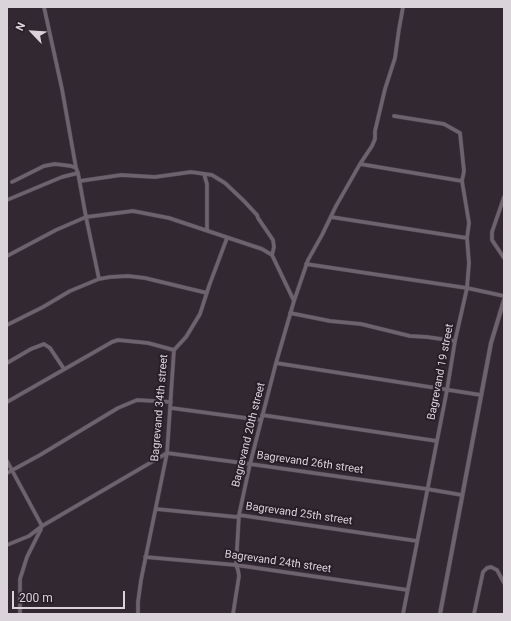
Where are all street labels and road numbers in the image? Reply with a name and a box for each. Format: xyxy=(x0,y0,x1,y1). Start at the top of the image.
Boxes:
street label: Bagrevand 19 street xyxy=(425,323,457,421)
street label: Bagrevand 34th street xyxy=(149,354,171,462)
street label: Bagrevand 20th street xyxy=(230,381,268,489)
street label: Bagrevand 26th street xyxy=(256,449,364,477)
street label: Bagrevand 25th street xyxy=(245,500,353,528)
street label: Bagrevand 24th street xyxy=(224,548,332,576)

